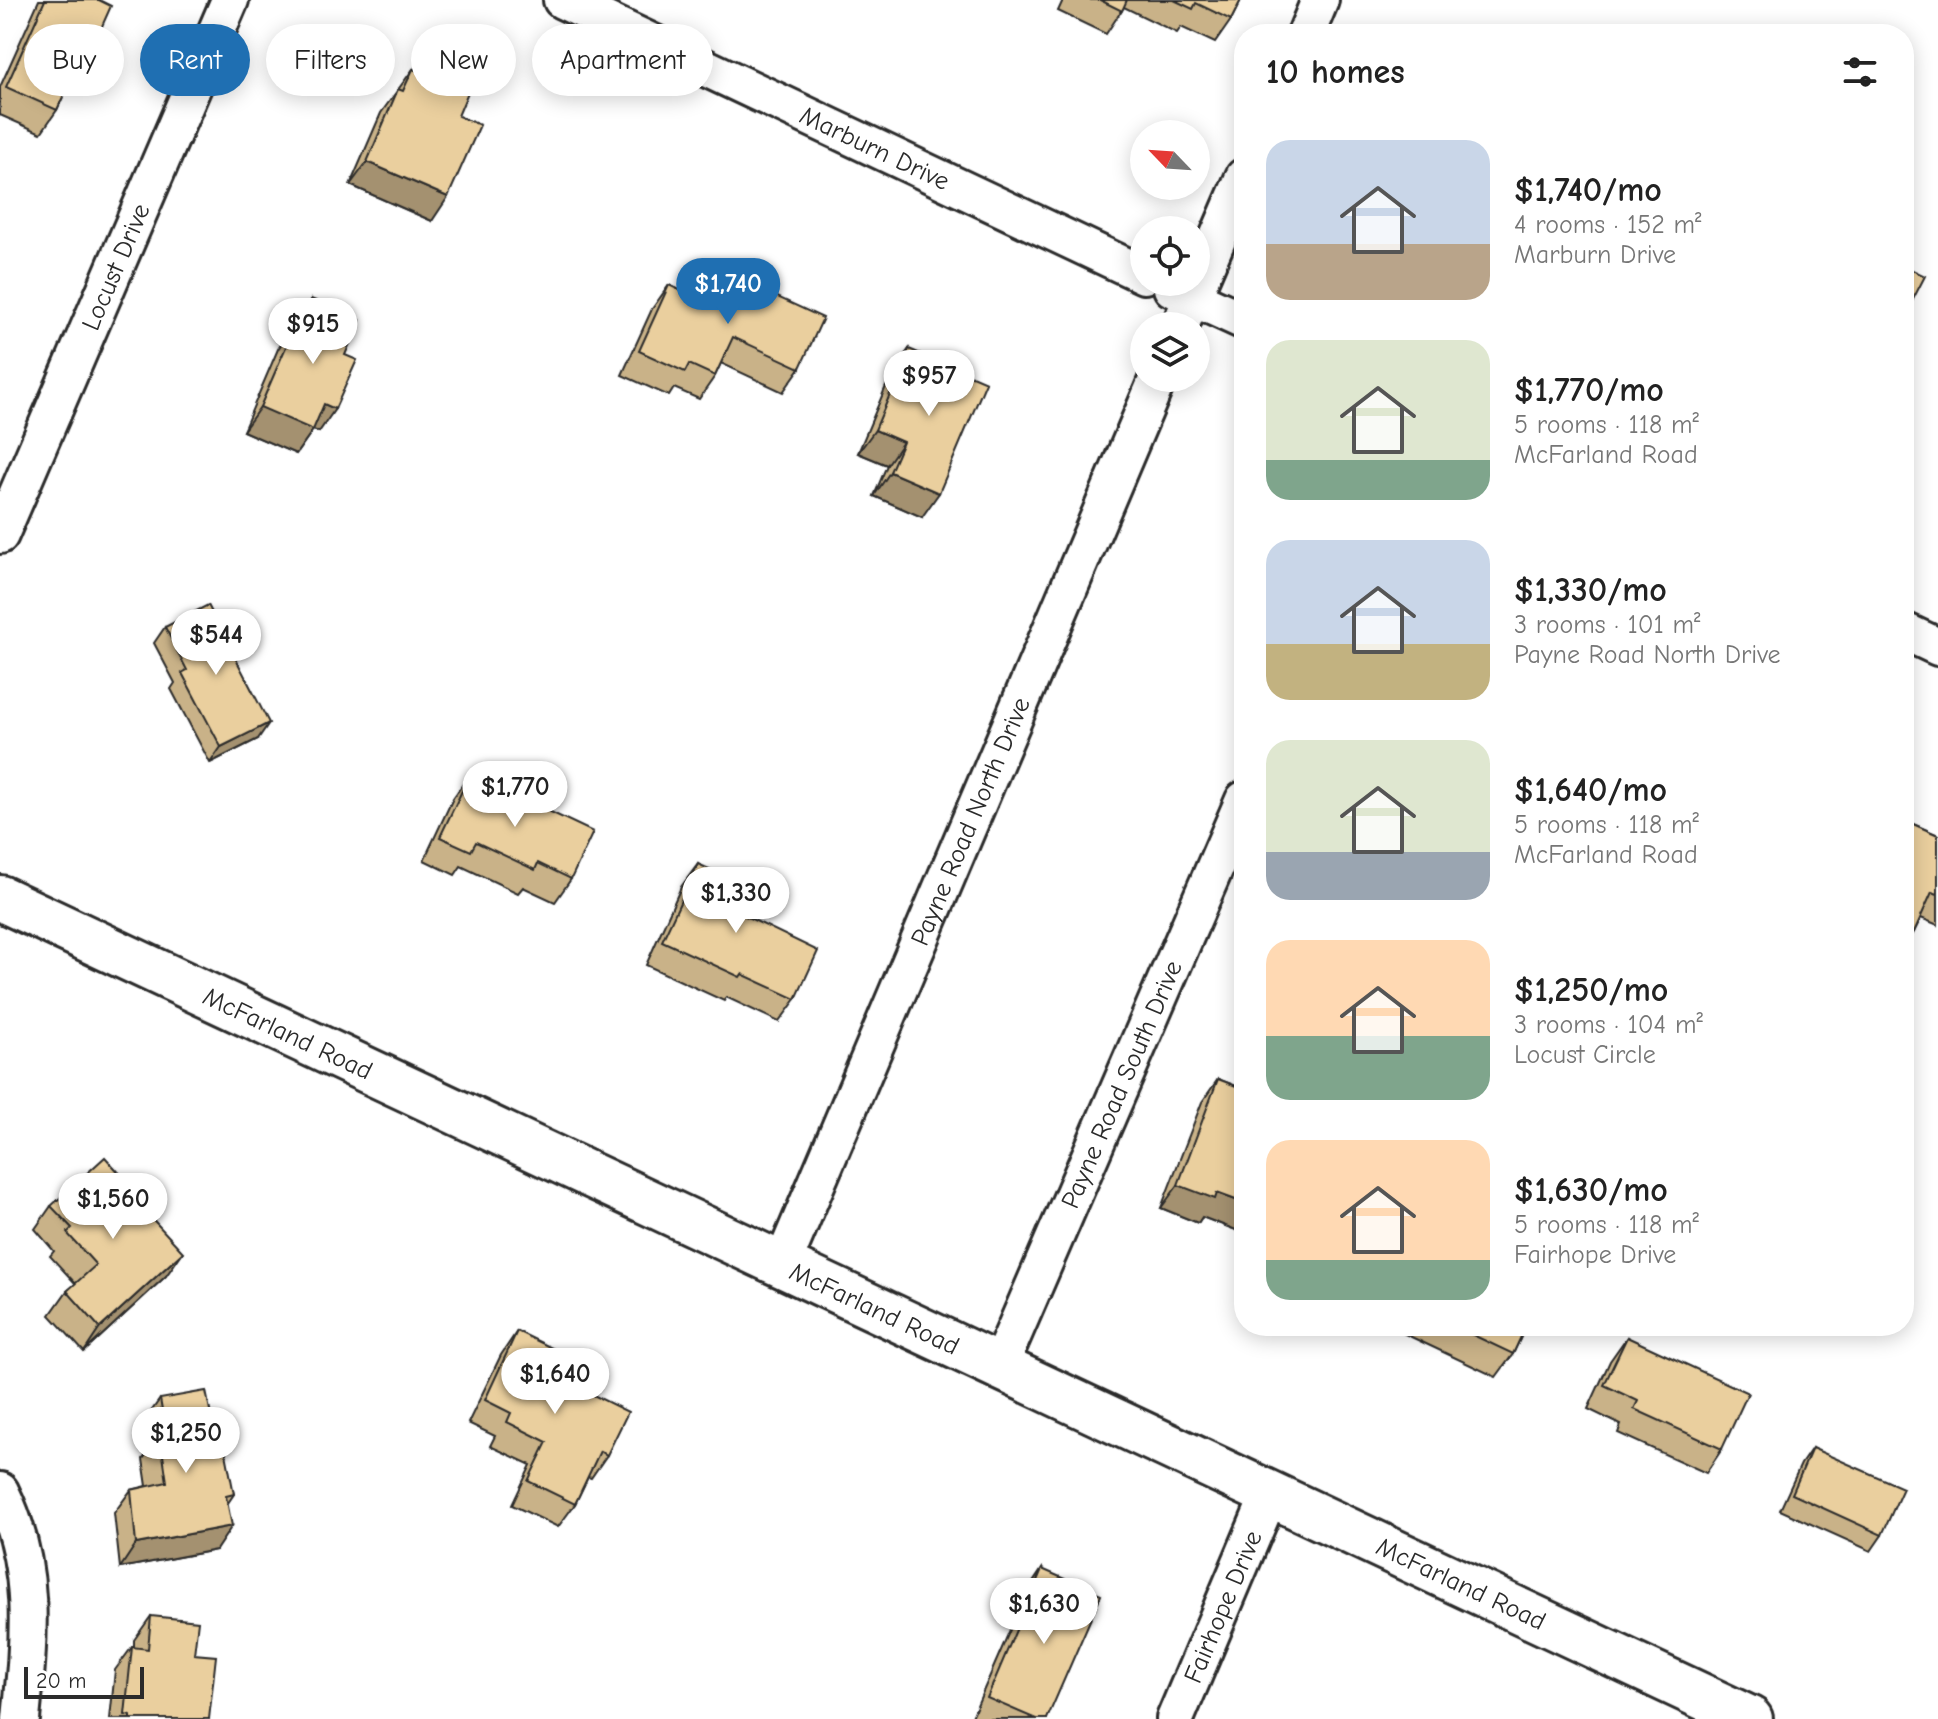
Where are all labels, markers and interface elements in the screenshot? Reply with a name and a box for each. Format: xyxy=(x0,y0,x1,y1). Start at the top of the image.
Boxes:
chip: Buy xyxy=(24,24,124,96)
chip: Rent xyxy=(140,24,250,96)
chip: Filters xyxy=(266,24,395,96)
chip: New xyxy=(411,24,516,96)
chip: Apartment xyxy=(532,24,713,96)
icon: filters xyxy=(1838,50,1882,94)
text: 10 homes xyxy=(1266,52,1405,92)
street label: Marburn Drive xyxy=(795,101,954,197)
north arrow xyxy=(1130,120,1210,200)
map controls xyxy=(1130,120,1210,392)
text: $1,740/mo xyxy=(1514,170,1662,210)
icon: home xyxy=(1330,172,1426,268)
street label: Locust Drive xyxy=(76,199,157,335)
text: 4 rooms · 152 m² xyxy=(1514,210,1702,240)
button: locate xyxy=(1130,216,1210,296)
text: Marburn Drive xyxy=(1514,240,1676,270)
pin: $1,740 xyxy=(663,258,793,326)
text: $1,740 xyxy=(694,269,762,299)
pin: $915 xyxy=(266,298,360,366)
text: $915 xyxy=(286,309,340,339)
button: layers xyxy=(1130,312,1210,392)
pin: $957 xyxy=(882,350,976,418)
text: $957 xyxy=(902,361,956,391)
text: $1,770/mo xyxy=(1514,370,1664,410)
icon: home xyxy=(1330,372,1426,468)
text: 5 rooms · 118 m² xyxy=(1514,410,1699,440)
text: McFarland Road xyxy=(1514,440,1698,470)
text: $1,330/mo xyxy=(1514,570,1667,610)
icon: home xyxy=(1330,572,1426,668)
pin: $544 xyxy=(169,609,263,677)
text: 3 rooms · 101 m² xyxy=(1514,610,1701,640)
text: $544 xyxy=(189,620,243,650)
text: Payne Road North Drive xyxy=(1514,640,1781,670)
street label: Payne Road North Drive xyxy=(905,693,1037,950)
pin: $1,770 xyxy=(450,761,580,829)
text: $1,640/mo xyxy=(1514,770,1667,810)
text: $1,770 xyxy=(480,772,550,802)
icon: home xyxy=(1330,772,1426,868)
text: 5 rooms · 118 m² xyxy=(1514,810,1699,840)
text: McFarland Road xyxy=(1514,840,1698,870)
pin: $1,330 xyxy=(671,867,801,935)
text: $1,330 xyxy=(700,878,772,908)
street label: Payne Road South Drive xyxy=(1055,956,1189,1213)
text: $1,250/mo xyxy=(1514,970,1668,1010)
icon: home xyxy=(1330,972,1426,1068)
street label: McFarland Road xyxy=(198,981,377,1087)
text: 3 rooms · 104 m² xyxy=(1514,1010,1703,1040)
text: Locust Circle xyxy=(1514,1040,1656,1070)
text: $1,630/mo xyxy=(1514,1170,1668,1210)
icon: home xyxy=(1330,1172,1426,1268)
pin: $1,560 xyxy=(48,1173,178,1241)
text: $1,560 xyxy=(76,1184,150,1214)
text: 5 rooms · 118 m² xyxy=(1514,1210,1699,1240)
text: Fairhope Drive xyxy=(1514,1240,1676,1270)
street label: McFarland Road xyxy=(785,1257,964,1362)
pin: $1,640 xyxy=(490,1348,620,1416)
text: $1,640 xyxy=(519,1359,591,1389)
pin: $1,250 xyxy=(121,1407,251,1475)
text: $1,250 xyxy=(150,1418,222,1448)
street label: Fairhope Drive xyxy=(1178,1526,1269,1688)
street label: McFarland Road xyxy=(1371,1532,1550,1637)
pin: $1,630 xyxy=(979,1578,1109,1646)
text: $1,630 xyxy=(1008,1589,1080,1619)
scale bar xyxy=(24,1663,144,1699)
text: 20 m xyxy=(36,1668,86,1694)

